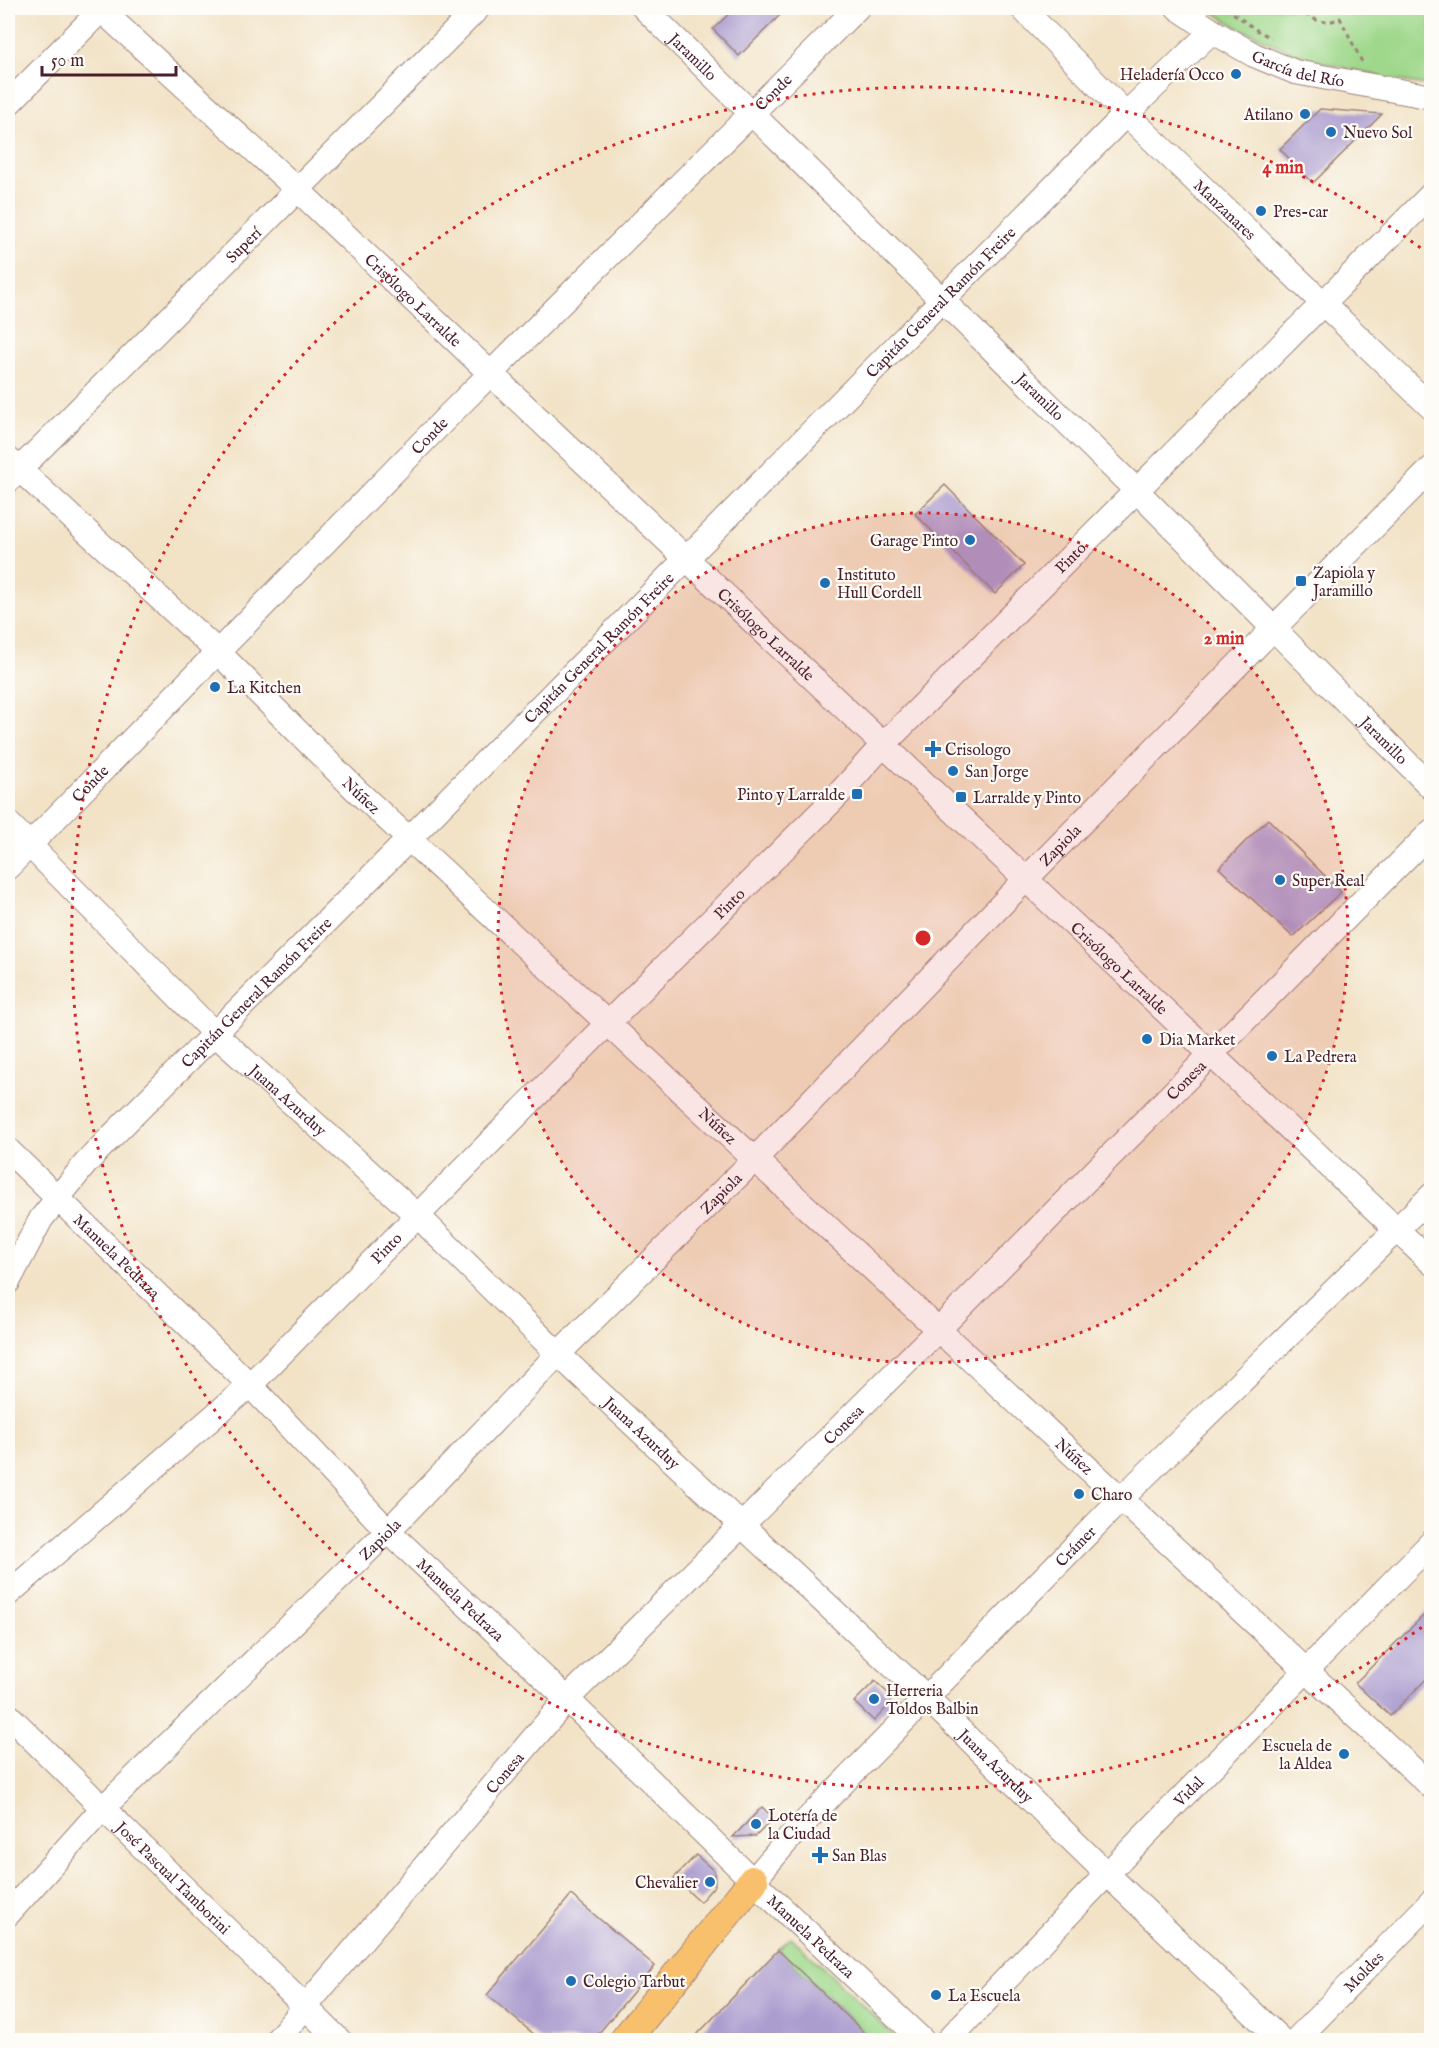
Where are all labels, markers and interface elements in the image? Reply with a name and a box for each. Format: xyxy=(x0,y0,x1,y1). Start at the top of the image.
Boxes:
street label: Jaramillo xyxy=(662,28,721,86)
scale bar xyxy=(42,39,176,77)
street label: García del Río xyxy=(1248,47,1346,93)
text: 50 m xyxy=(51,50,84,73)
place label: Heladería Occo xyxy=(1120,66,1224,86)
marker: Heladería Occo xyxy=(1229,67,1243,81)
street label: Conde xyxy=(752,71,797,116)
place label: Atilano xyxy=(1243,106,1293,126)
marker: Atilano xyxy=(1298,107,1312,121)
place label: Nuevo Sol xyxy=(1343,124,1413,144)
marker: Nuevo Sol xyxy=(1324,125,1338,139)
text: 4 min xyxy=(1262,157,1304,180)
street label: Manzanares xyxy=(1188,176,1259,246)
place label: Pres-car xyxy=(1273,203,1328,223)
marker: Pres-car xyxy=(1254,204,1268,218)
street label: Superí xyxy=(222,223,268,268)
street label: Capitán General Ramón Freire xyxy=(863,223,1021,383)
street label: Crisólogo Larralde xyxy=(359,250,465,352)
street label: Jaramillo xyxy=(1009,368,1068,426)
street label: Conde xyxy=(408,414,453,460)
place label: Garage Pinto xyxy=(870,532,958,552)
marker: Garage Pinto xyxy=(963,533,977,547)
street label: Pinto xyxy=(1052,539,1092,579)
place label: Zapiola y Jaramillo xyxy=(1311,564,1375,602)
place label: Instituto Hull Cordell xyxy=(837,566,922,604)
street label: Capitán General Ramón Freire xyxy=(521,569,679,729)
marker: Zapiola y Jaramillo xyxy=(1294,574,1308,588)
marker: Instituto Hull Cordell xyxy=(818,576,832,590)
street label: Crisólogo Larralde xyxy=(712,585,818,686)
text: 2 min xyxy=(1204,628,1245,651)
place label: La Kitchen xyxy=(227,679,302,699)
marker: La Kitchen xyxy=(208,680,222,694)
street label: Jaramillo xyxy=(1353,712,1411,770)
place label: Crisologo xyxy=(945,741,1011,761)
marker: Crisologo xyxy=(926,742,940,756)
street label: Conde xyxy=(68,762,114,808)
place label: San Jorge xyxy=(965,763,1029,783)
marker: San Jorge xyxy=(946,764,960,778)
street label: Núñez xyxy=(337,774,384,819)
place label: Pinto y Larralde xyxy=(737,786,845,806)
marker: Pinto y Larralde xyxy=(850,787,864,801)
place label: Larralde y Pinto xyxy=(973,789,1081,809)
marker: Larralde y Pinto xyxy=(954,790,968,804)
street label: Zapiola xyxy=(1036,821,1086,871)
place label: Super Real xyxy=(1292,872,1365,892)
marker: Super Real xyxy=(1273,873,1287,887)
street label: Pinto xyxy=(710,885,750,924)
street label: Capitán General Ramón Freire xyxy=(178,914,337,1073)
street label: Crisólogo Larralde xyxy=(1065,919,1171,1020)
centre of rings xyxy=(913,928,933,948)
place label: Dia Market xyxy=(1159,1031,1236,1051)
marker: Dia Market xyxy=(1140,1032,1154,1046)
place label: La Pedrera xyxy=(1284,1048,1357,1068)
marker: La Pedrera xyxy=(1265,1049,1279,1063)
street label: Conesa xyxy=(1163,1057,1211,1105)
street label: Juana Azurduy xyxy=(243,1060,330,1141)
street label: Núñez xyxy=(693,1104,740,1150)
street label: Zapiola xyxy=(697,1169,747,1219)
street label: Manuela Pedraza xyxy=(68,1211,163,1304)
street label: Pinto xyxy=(368,1229,407,1269)
street label: Juana Azurduy xyxy=(597,1392,683,1475)
street label: Conesa xyxy=(820,1402,869,1450)
street label: Núñez xyxy=(1050,1435,1097,1480)
place label: Charo xyxy=(1091,1486,1133,1506)
marker: Charo xyxy=(1072,1487,1086,1501)
street label: Zapiola xyxy=(356,1516,406,1566)
street label: Crámer xyxy=(1052,1522,1101,1572)
street label: Manuela Pedraza xyxy=(411,1555,507,1647)
place label: Herreria Toldos Balbin xyxy=(886,1682,979,1720)
marker: Herreria Toldos Balbin xyxy=(867,1692,881,1706)
street label: Juana Azurduy xyxy=(952,1724,1037,1808)
place label: Escuela de la Aldea xyxy=(1262,1737,1332,1775)
marker: Escuela de la Aldea xyxy=(1337,1747,1351,1761)
street label: Conesa xyxy=(483,1749,529,1799)
street label: Vidal xyxy=(1170,1773,1209,1812)
place label: Lotería de la Ciudad xyxy=(768,1807,837,1845)
street label: José Pascual Tamborini xyxy=(109,1817,234,1940)
marker: Lotería de la Ciudad xyxy=(749,1817,763,1831)
place label: San Blas xyxy=(832,1847,887,1867)
marker: San Blas xyxy=(813,1848,827,1862)
place label: Chevalier xyxy=(635,1874,698,1894)
marker: Chevalier xyxy=(703,1875,717,1889)
street label: Manuela Pedraza xyxy=(762,1891,858,1983)
street label: Moldes xyxy=(1340,1948,1389,1997)
place label: Colegio Tarbut xyxy=(583,1973,686,1993)
marker: Colegio Tarbut xyxy=(564,1974,578,1988)
place label: La Escuela xyxy=(948,1987,1020,2007)
marker: La Escuela xyxy=(929,1988,943,2002)

